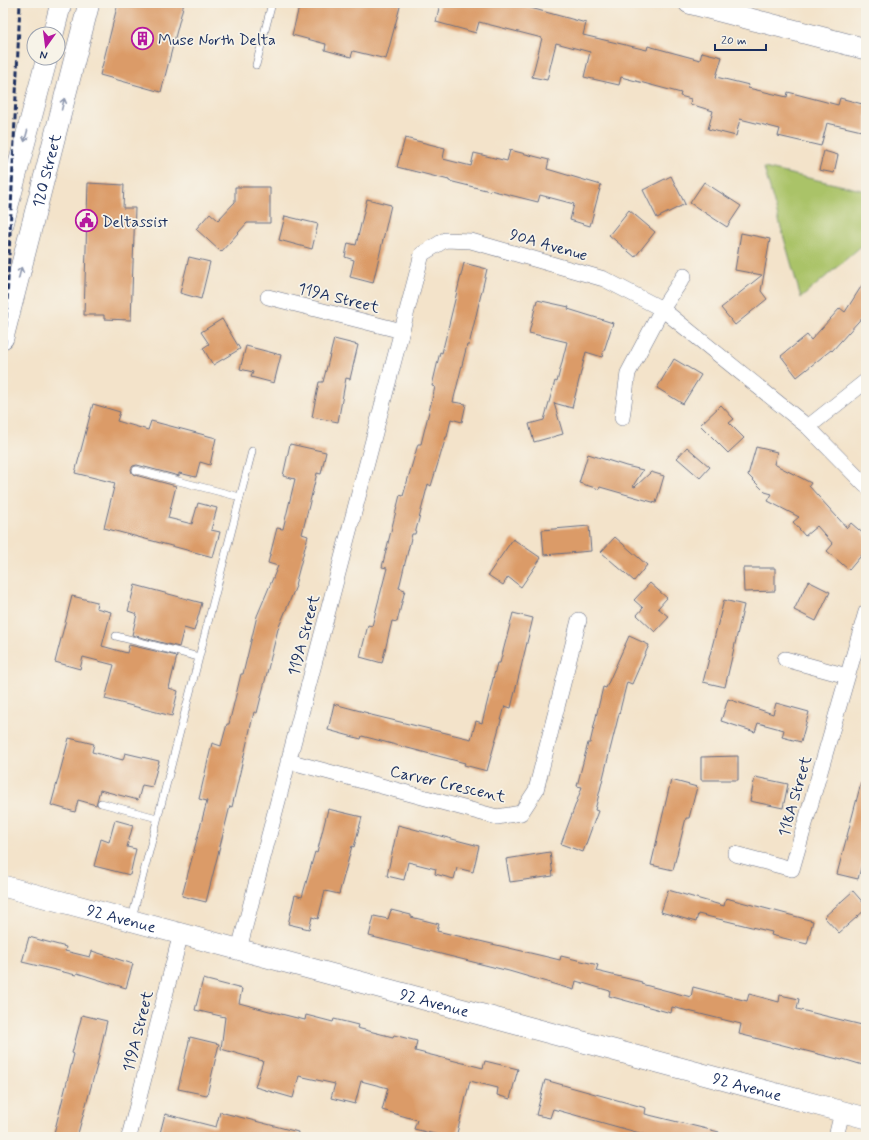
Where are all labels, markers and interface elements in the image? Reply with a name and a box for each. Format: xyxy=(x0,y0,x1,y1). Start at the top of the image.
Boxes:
north arrow xyxy=(26,26,66,66)
building icon: Muse North Delta xyxy=(129,26,155,52)
scale bar xyxy=(715,26,766,52)
place label: Muse North Delta xyxy=(158,30,276,51)
text: 20 m xyxy=(721,33,747,49)
text: N xyxy=(39,47,49,62)
one-way arrow xyxy=(59,98,67,111)
one-way arrow xyxy=(22,130,29,143)
street label: 120 Street xyxy=(28,131,67,210)
public building icon: Deltassist xyxy=(74,208,100,234)
place label: Deltassist xyxy=(102,212,168,233)
street label: 90A Avenue xyxy=(507,224,590,267)
one-way arrow xyxy=(16,267,24,280)
street label: 119A Street xyxy=(296,278,382,319)
street label: 119A Street xyxy=(284,592,325,678)
street label: 118A Street xyxy=(774,753,817,839)
street label: Carver Crescent xyxy=(388,761,508,808)
street label: 92 Avenue xyxy=(84,900,158,939)
street label: 92 Avenue xyxy=(397,984,471,1023)
street label: 119A Street xyxy=(118,988,159,1074)
street label: 92 Avenue xyxy=(710,1068,784,1107)

